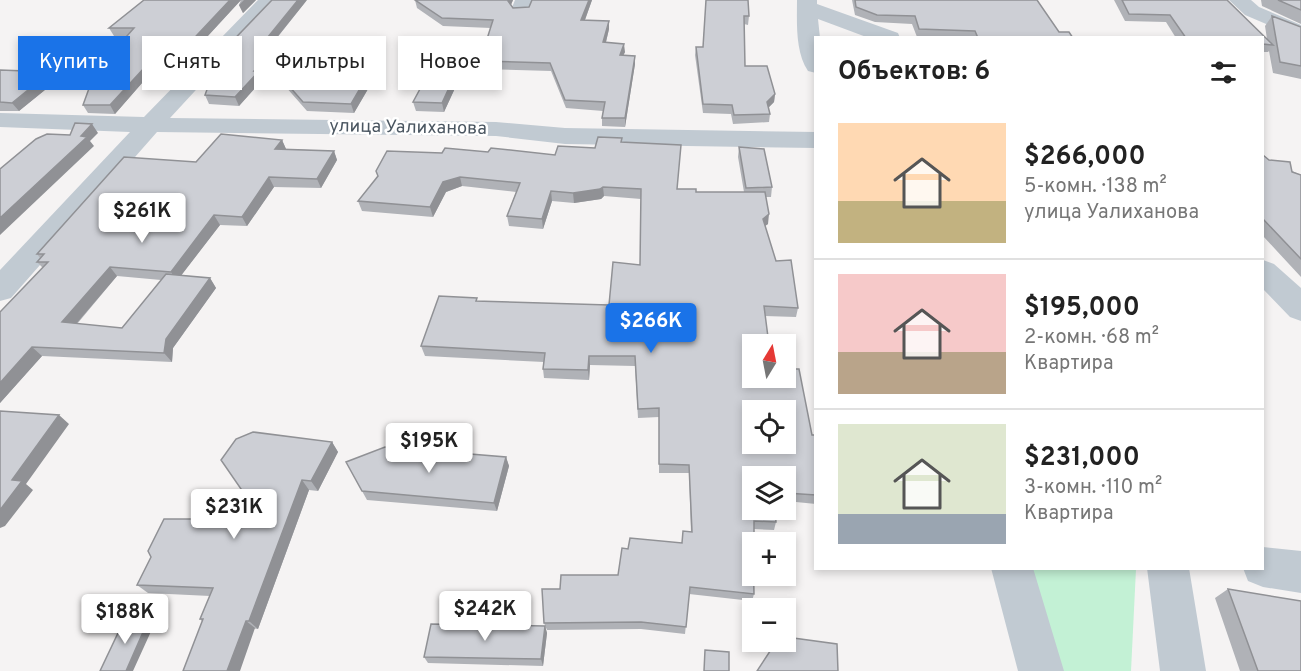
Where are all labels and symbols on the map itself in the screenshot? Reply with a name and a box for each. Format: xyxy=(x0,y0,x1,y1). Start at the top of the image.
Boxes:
street label: улица Уалиханова xyxy=(329,115,487,141)
pin: $261K xyxy=(100,193,184,244)
pin: $266K xyxy=(609,303,693,354)
north arrow xyxy=(742,334,796,388)
pin: $195K xyxy=(387,423,471,474)
pin: $231K xyxy=(192,489,276,540)
pin: $242K xyxy=(443,591,527,642)
pin: $188K xyxy=(83,594,167,645)

